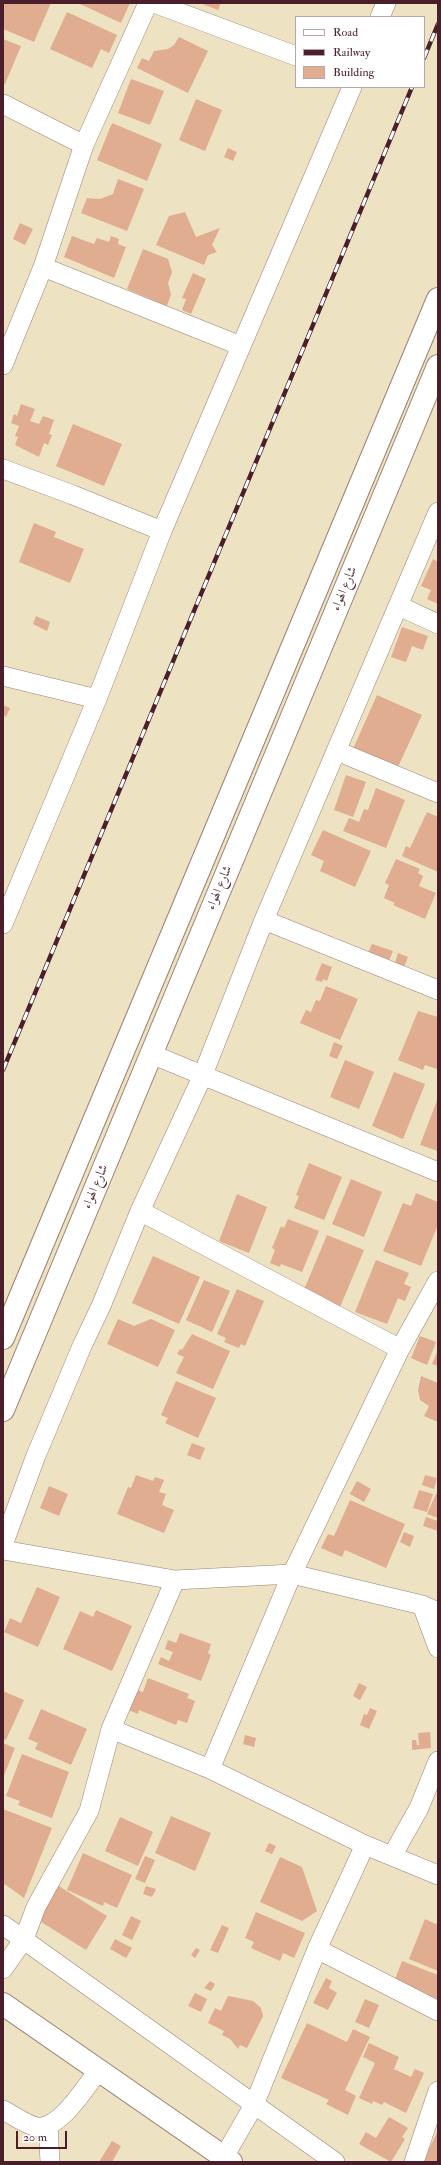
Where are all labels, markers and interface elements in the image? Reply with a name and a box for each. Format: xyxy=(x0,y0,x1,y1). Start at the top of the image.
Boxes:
legend xyxy=(295,16,425,88)
text: Road xyxy=(333,25,358,40)
text: Railway xyxy=(333,45,370,60)
text: Building xyxy=(333,65,374,80)
street label: شارع الهواء xyxy=(329,565,361,613)
street label: شارع الهواء xyxy=(204,864,236,912)
street label: شارع الهواء xyxy=(80,1163,112,1211)
scale bar xyxy=(18,2123,69,2149)
text: 20 m xyxy=(23,2130,47,2145)

